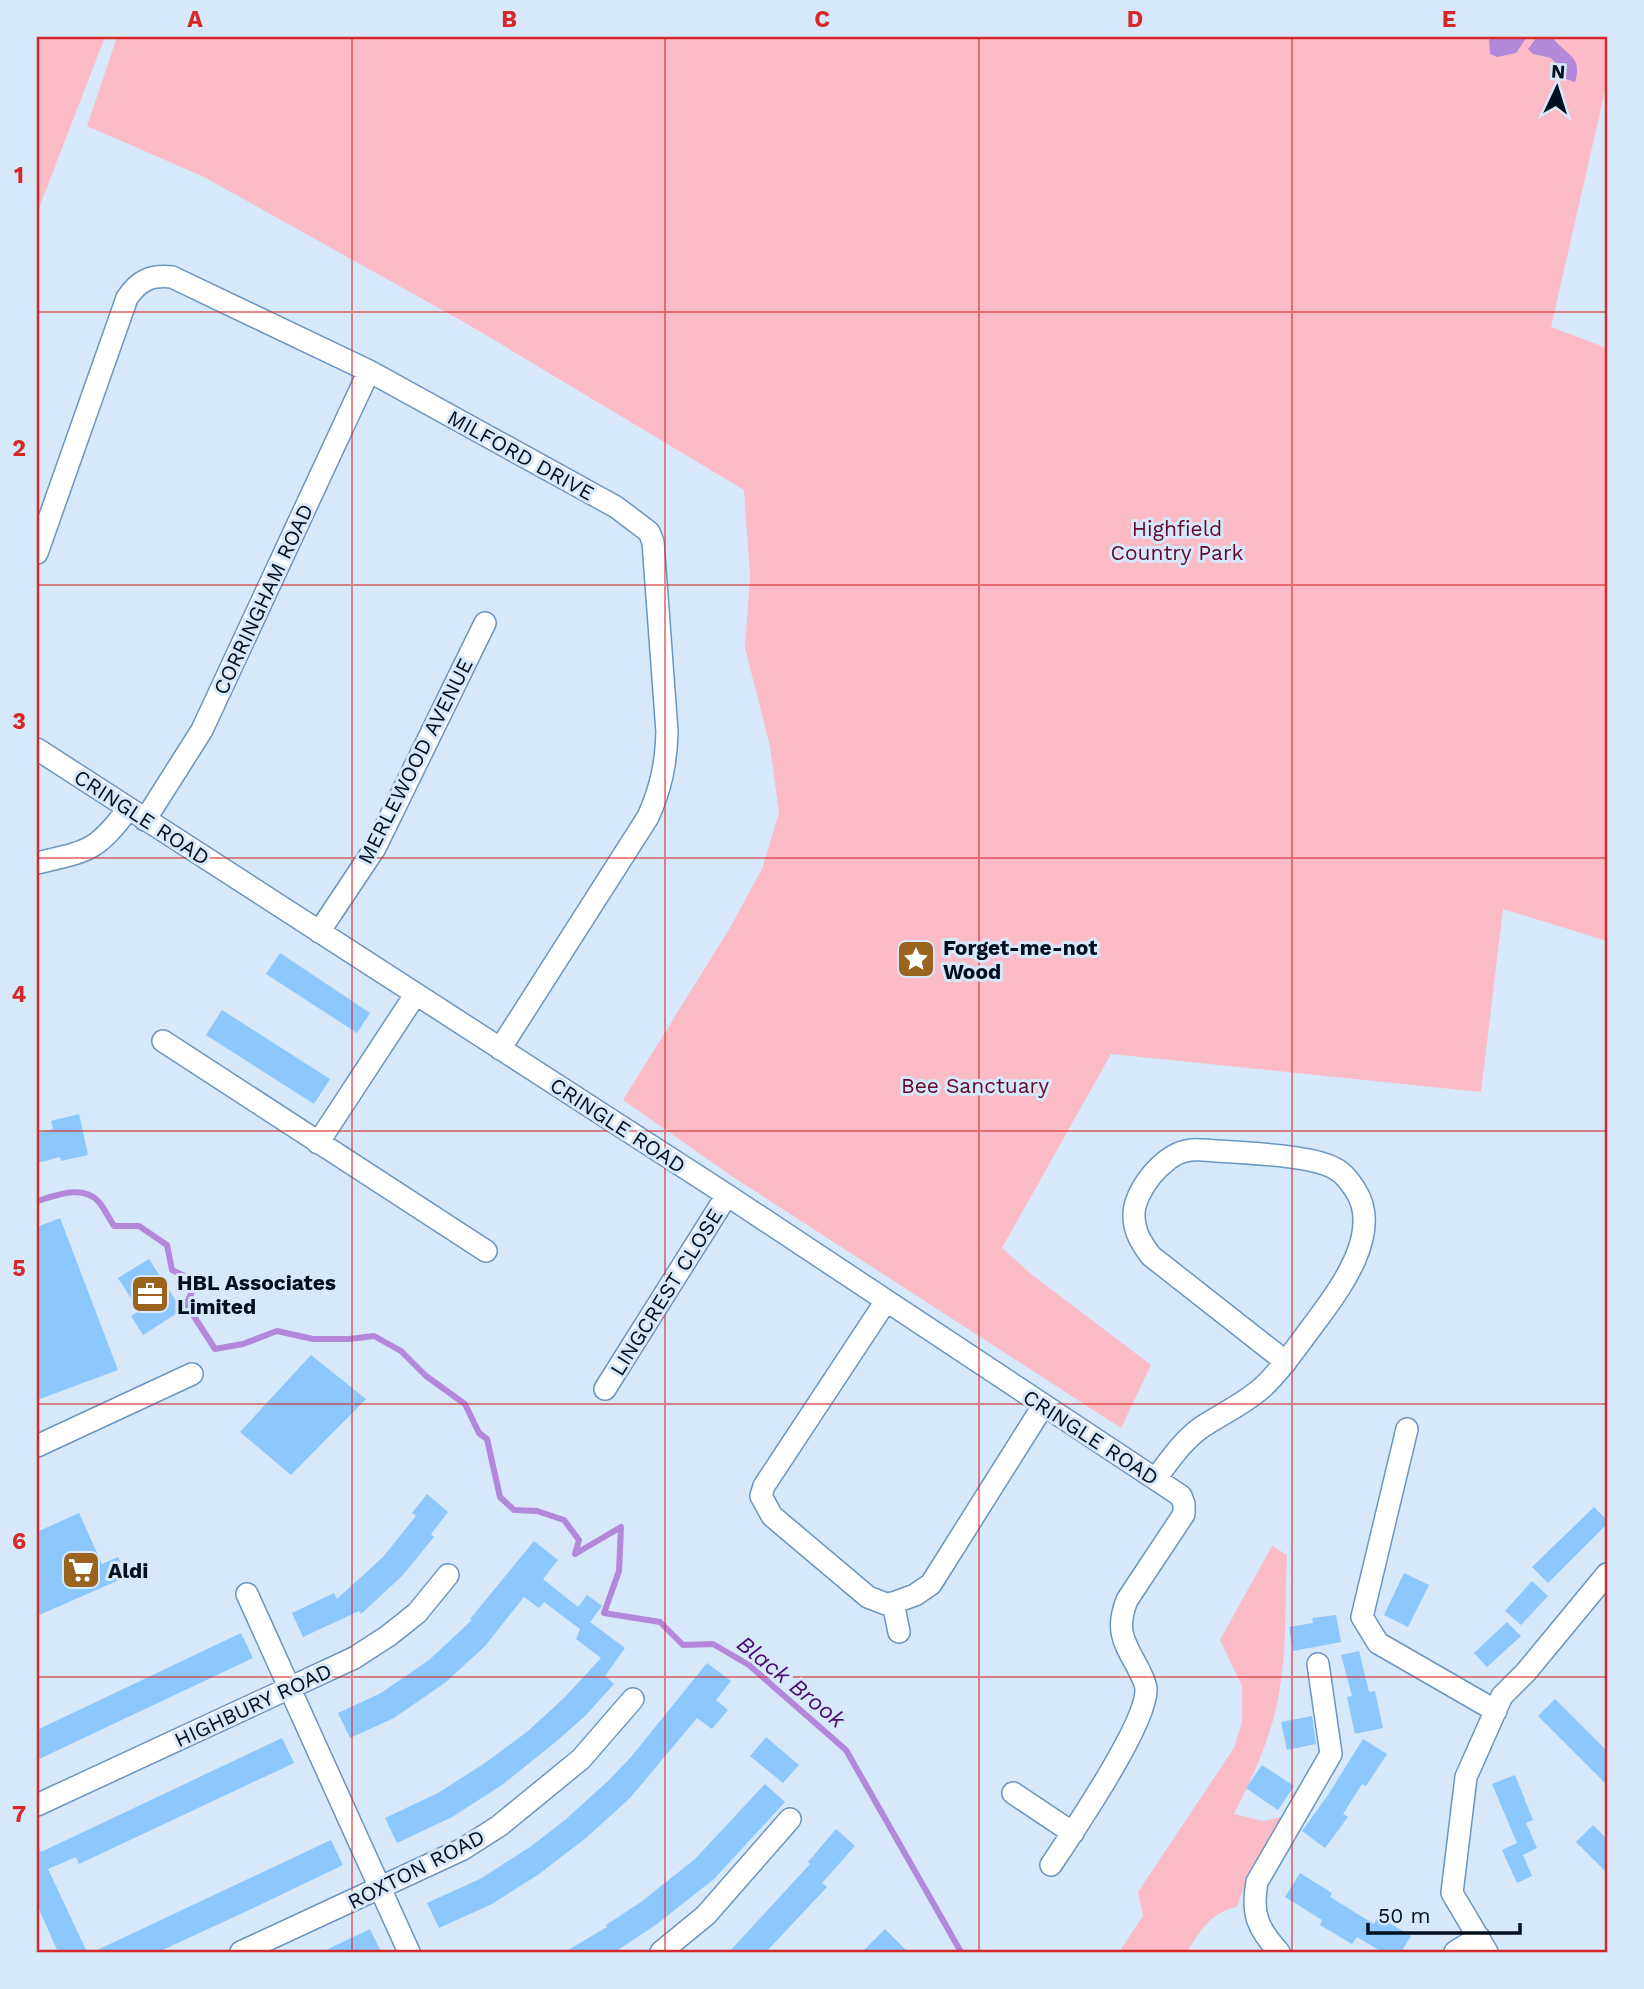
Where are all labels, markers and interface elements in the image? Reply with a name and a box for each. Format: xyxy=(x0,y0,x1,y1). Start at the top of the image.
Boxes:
text: A xyxy=(187,6,203,33)
text: B xyxy=(501,6,517,33)
text: C xyxy=(814,6,830,33)
text: D xyxy=(1127,6,1143,33)
text: E xyxy=(1442,6,1456,33)
north arrow xyxy=(1522,52,1592,122)
text: N xyxy=(1550,60,1566,84)
text: 1 xyxy=(14,162,24,189)
street label: MILFORD DRIVE xyxy=(443,404,599,506)
text: 2 xyxy=(12,435,26,462)
street label: CORRINGHAM ROAD xyxy=(208,500,318,698)
park label: Highfield Country Park xyxy=(1111,516,1244,565)
street label: MERLEWOOD AVENUE xyxy=(352,654,478,868)
text: 3 xyxy=(12,708,26,735)
street label: CRINGLE ROAD xyxy=(70,764,214,870)
place label: Forget-me-not Wood xyxy=(943,935,1098,984)
place icon: Forget-me-not Wood xyxy=(895,938,937,980)
text: 4 xyxy=(12,981,27,1008)
street label: CRINGLE ROAD xyxy=(546,1072,690,1178)
park label: Bee Sanctuary xyxy=(901,1073,1049,1098)
street label: LINGCREST CLOSE xyxy=(604,1204,728,1380)
text: 5 xyxy=(12,1255,26,1282)
place label: HBL Associates Limited xyxy=(177,1270,336,1319)
office icon: HBL Associates Limited xyxy=(129,1273,171,1315)
street label: CRINGLE ROAD xyxy=(1019,1384,1163,1490)
text: 6 xyxy=(12,1528,26,1555)
supermarket icon: Aldi xyxy=(60,1549,102,1591)
place label: Aldi xyxy=(108,1558,148,1583)
water label: Black Brook xyxy=(732,1630,852,1735)
street label: HIGHBURY ROAD xyxy=(170,1658,336,1752)
text: 7 xyxy=(12,1801,26,1828)
street label: ROXTON ROAD xyxy=(343,1824,489,1914)
scale bar xyxy=(1368,1891,1520,1935)
text: 50 m xyxy=(1378,1903,1430,1928)

